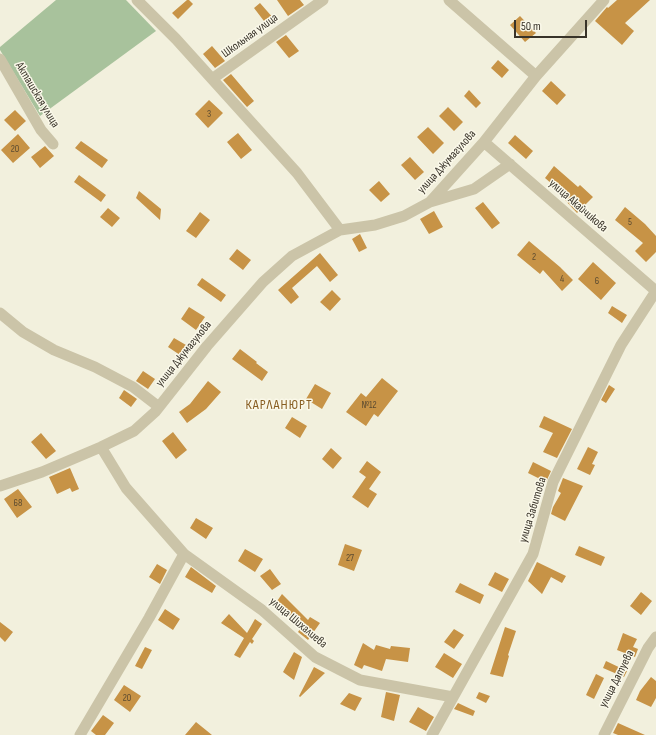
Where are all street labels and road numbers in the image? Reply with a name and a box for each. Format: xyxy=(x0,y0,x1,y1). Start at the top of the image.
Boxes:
street label: Школьная улица xyxy=(219,11,281,61)
street label: Акташская улица xyxy=(12,60,62,130)
street label: улица Джумагулова xyxy=(415,127,479,197)
street label: улица Акайчикова xyxy=(546,176,610,236)
street label: улица Джумагулова xyxy=(153,318,215,390)
street label: улица Забитова xyxy=(516,476,550,544)
street label: улица Шихалиева xyxy=(266,595,330,651)
street label: улица Датуева xyxy=(596,648,638,710)

